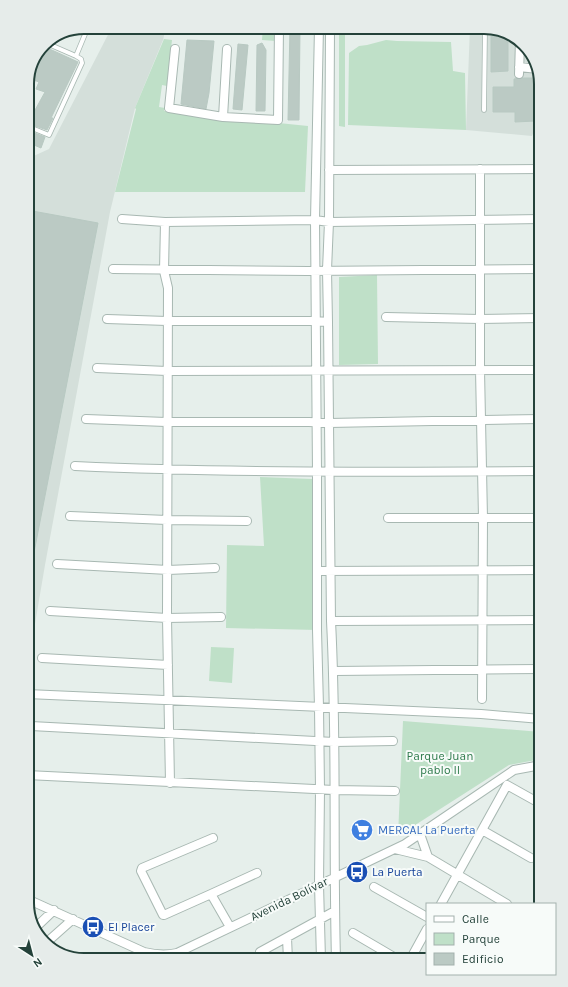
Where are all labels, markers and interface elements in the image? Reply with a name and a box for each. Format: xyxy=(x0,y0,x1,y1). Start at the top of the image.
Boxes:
park label: Parque Juan pablo II xyxy=(407,749,473,777)
supermarket icon: MERCAL La Puerta xyxy=(349,817,375,843)
place label: MERCAL La Puerta xyxy=(378,823,476,837)
bus stop icon: La Puerta xyxy=(344,859,370,885)
place label: La Puerta xyxy=(372,865,423,879)
street label: Avenida Bolívar xyxy=(248,874,330,924)
legend xyxy=(426,903,556,975)
text: Calle xyxy=(462,912,489,926)
bus stop icon: El Placer xyxy=(80,914,106,940)
place label: El Placer xyxy=(108,920,155,934)
text: Parque xyxy=(462,932,500,946)
north arrow xyxy=(12,935,52,975)
text: Edificio xyxy=(462,952,503,966)
text: N xyxy=(31,955,45,970)

